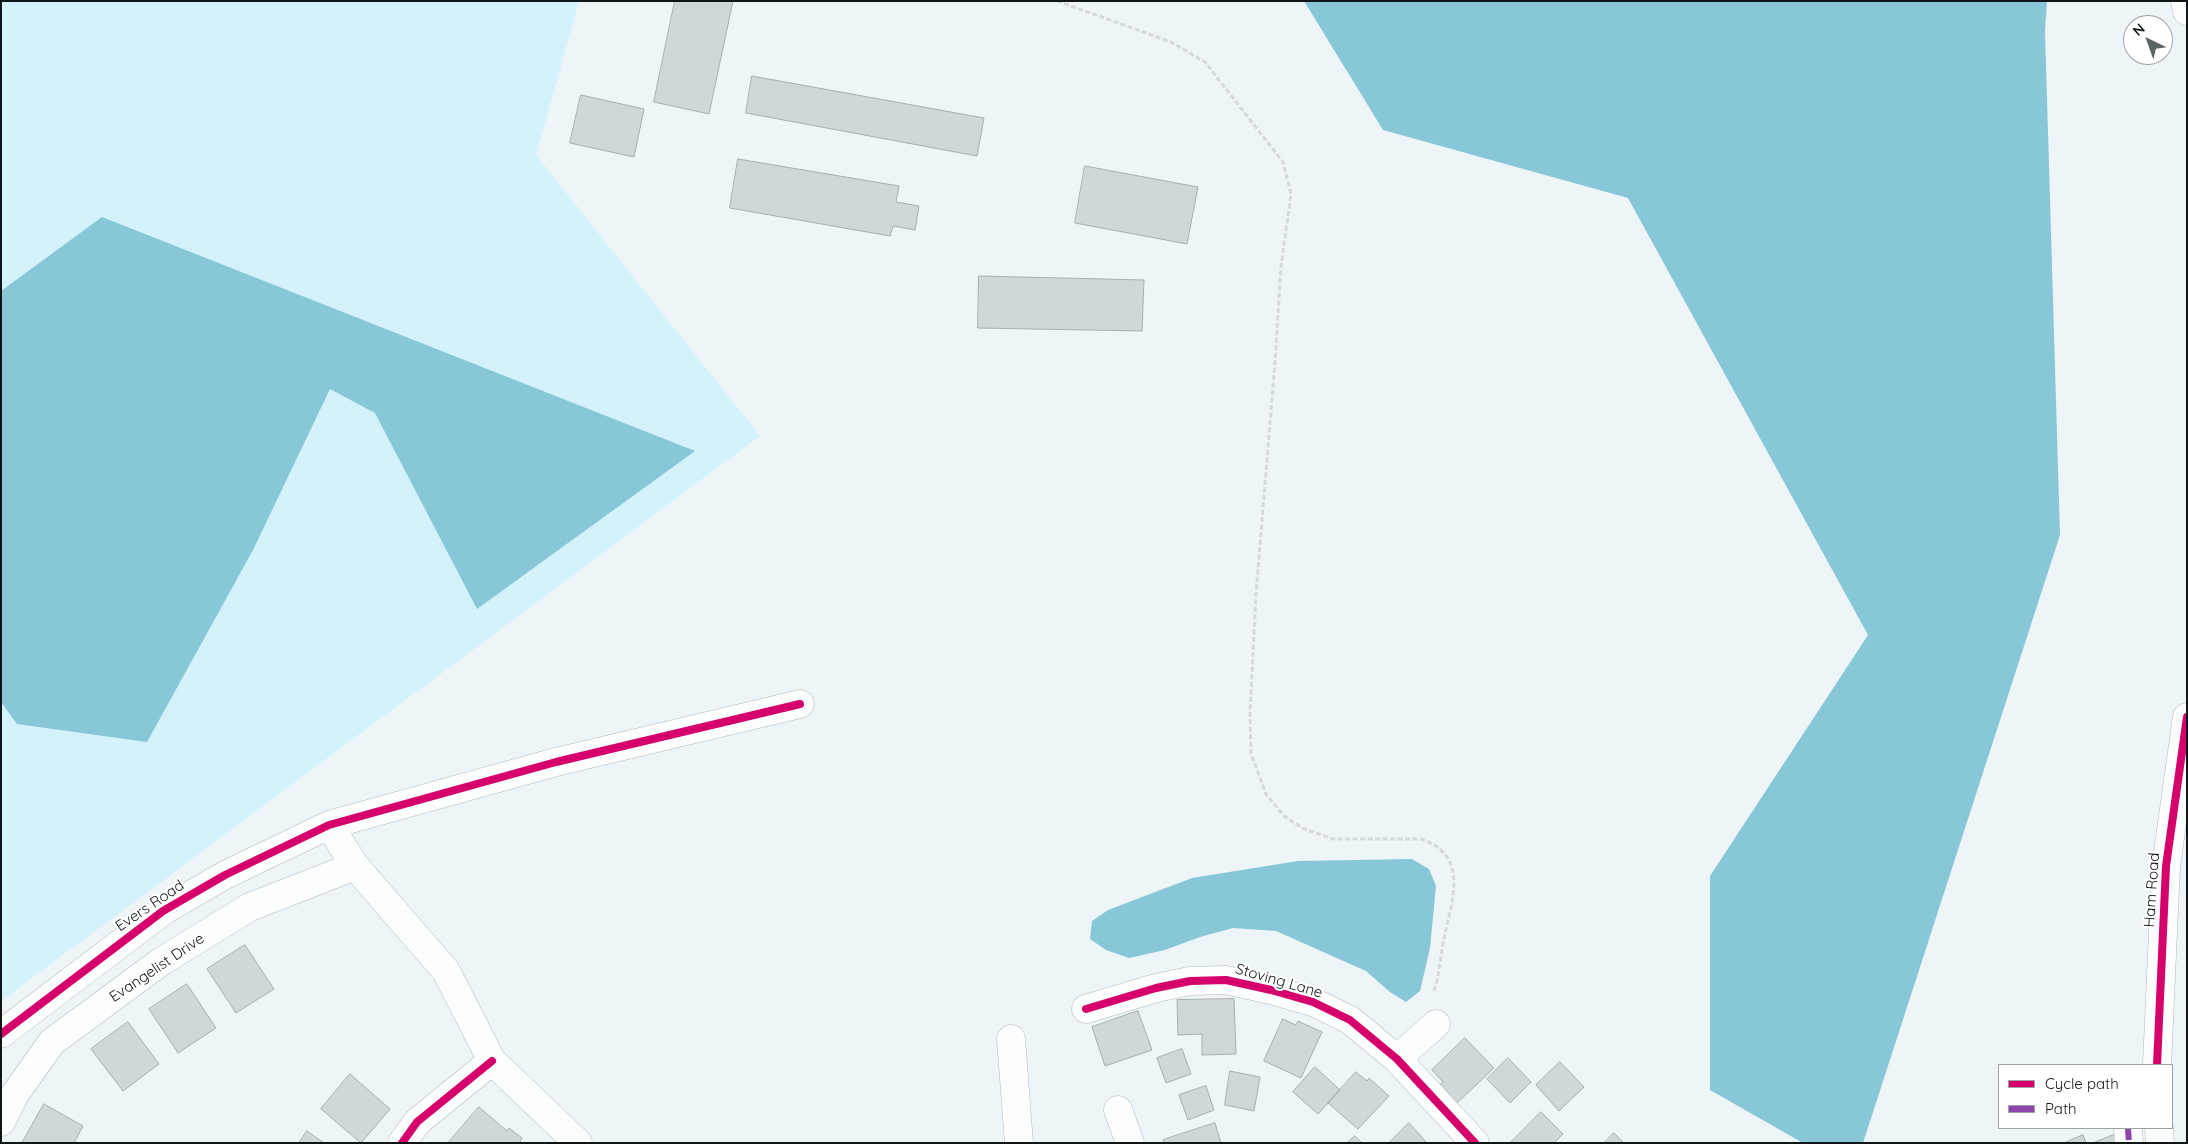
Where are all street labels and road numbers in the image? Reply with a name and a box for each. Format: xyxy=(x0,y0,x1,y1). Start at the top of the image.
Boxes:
street label: Ham Road xyxy=(2140,852,2164,928)
street label: Evers Road xyxy=(112,877,188,935)
street label: Evangelist Drive xyxy=(106,930,208,1006)
street label: Stoving Lane xyxy=(1233,960,1325,1002)

